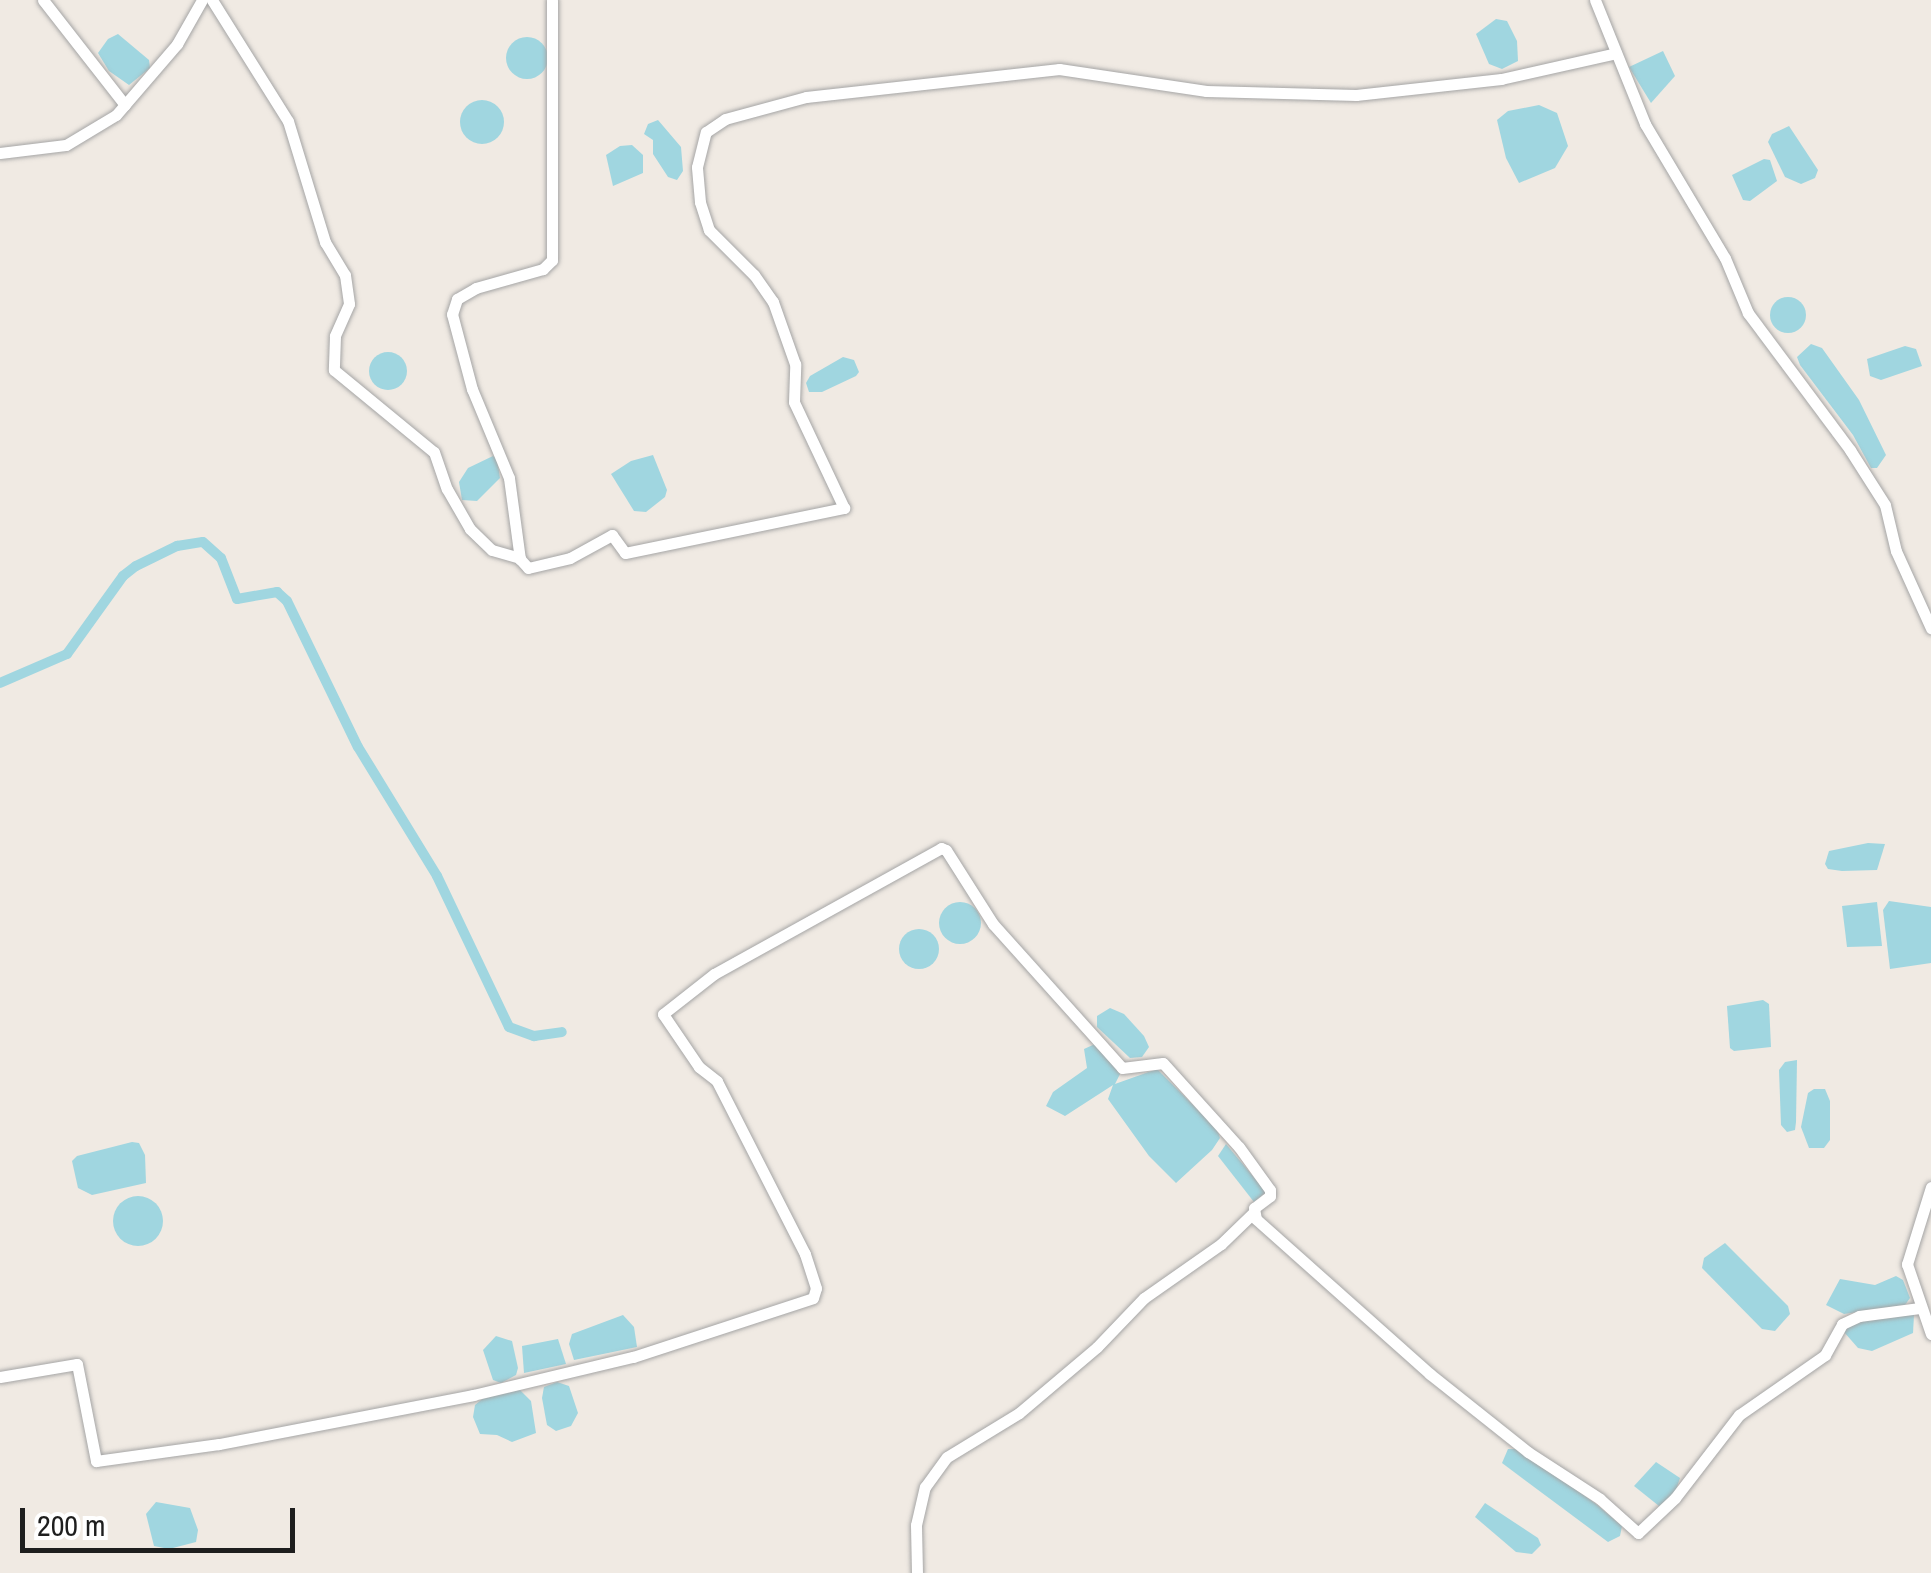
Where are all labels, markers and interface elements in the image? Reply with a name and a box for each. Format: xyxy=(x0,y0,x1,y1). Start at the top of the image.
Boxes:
scale bar xyxy=(25,1488,300,1550)
text: 200 m xyxy=(37,1505,105,1545)

